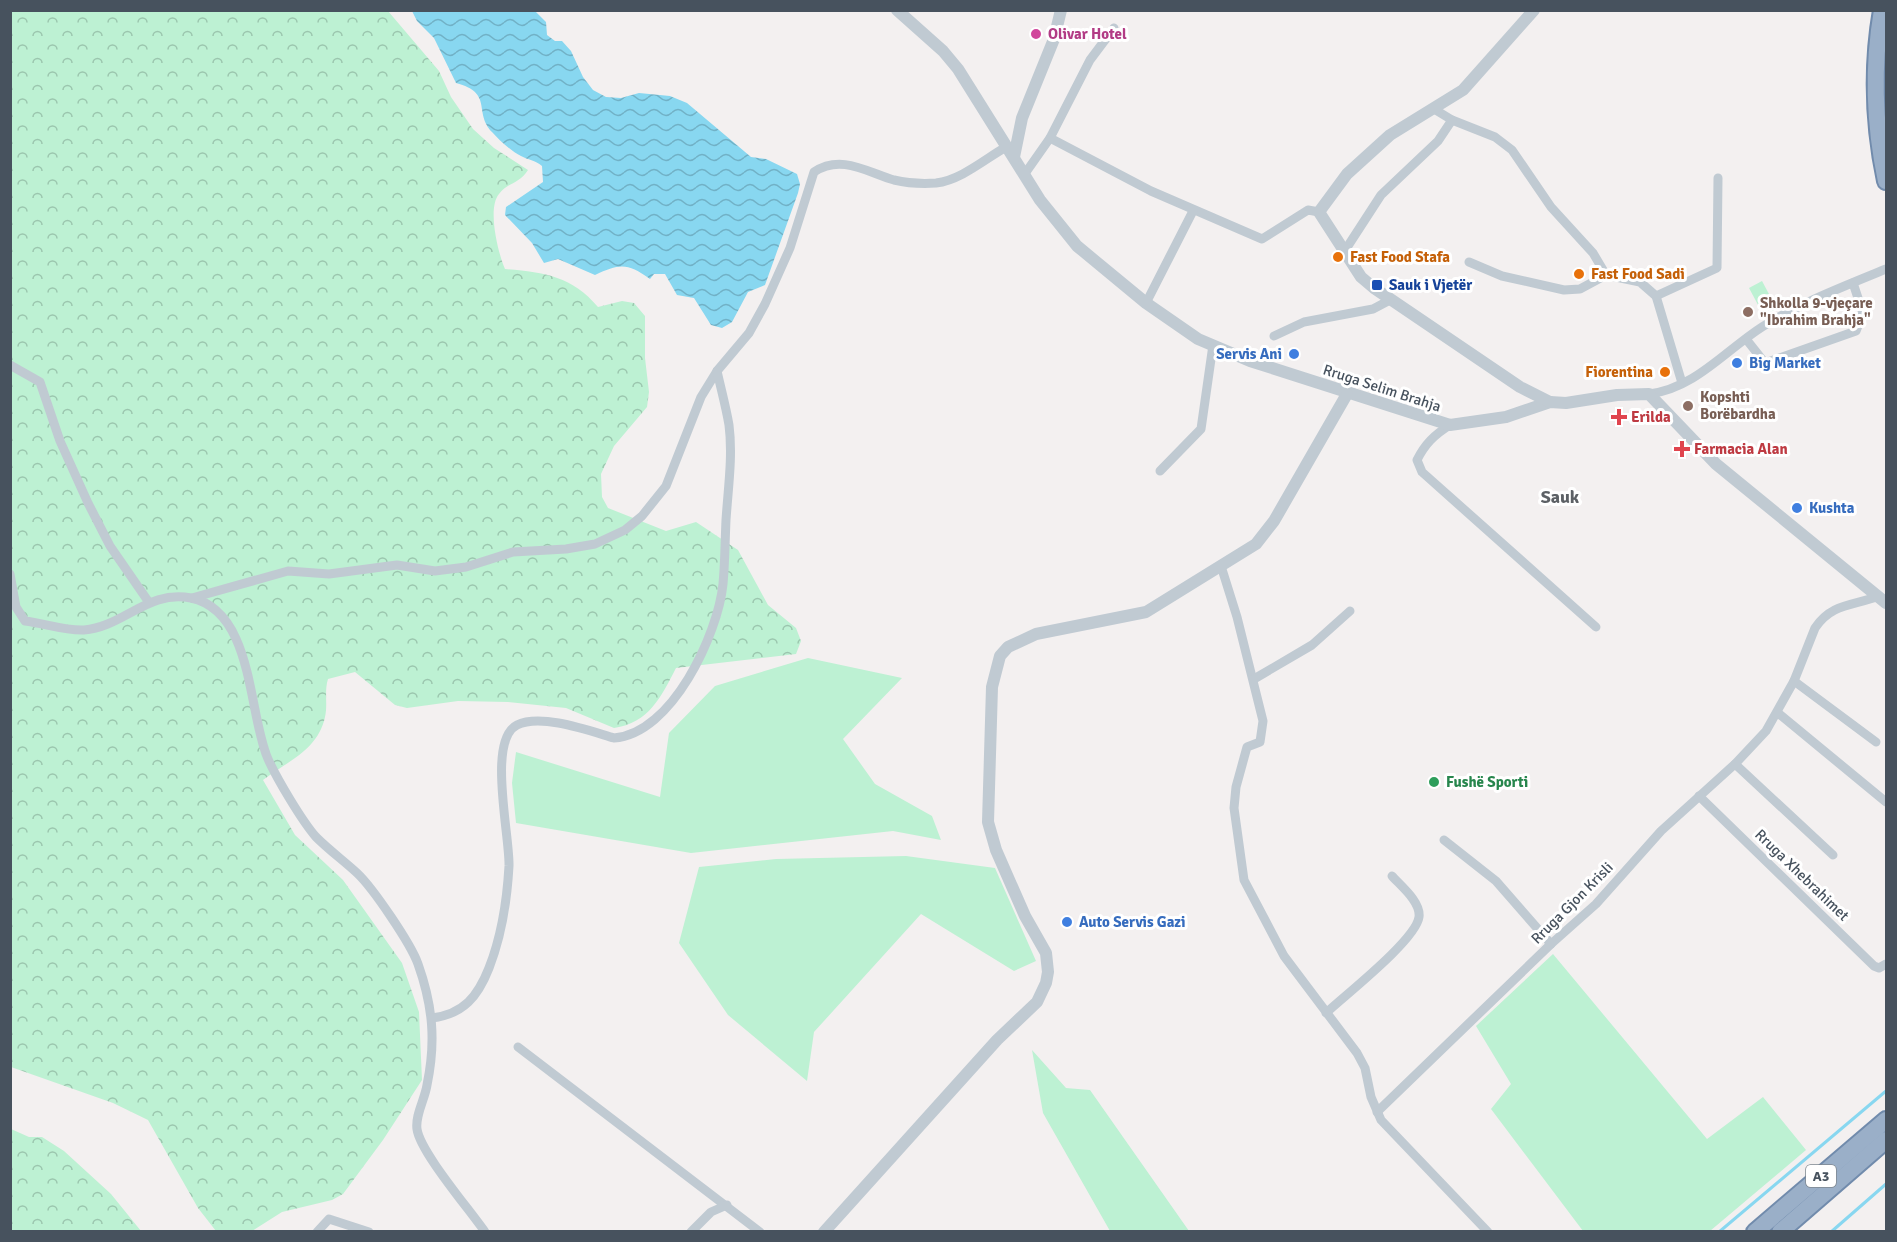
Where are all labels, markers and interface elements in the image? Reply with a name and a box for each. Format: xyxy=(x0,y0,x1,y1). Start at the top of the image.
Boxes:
place label: Olivar Hotel xyxy=(1048,25,1127,43)
marker: Olivar Hotel xyxy=(1029,27,1043,41)
place label: Fast Food Stafa xyxy=(1350,248,1450,266)
marker: Fast Food Stafa xyxy=(1331,250,1345,264)
place label: Fast Food Sadi xyxy=(1591,265,1685,283)
marker: Fast Food Sadi xyxy=(1572,267,1586,281)
place label: Sauk i Vjetër xyxy=(1389,276,1472,294)
marker: Sauk i Vjetër xyxy=(1370,278,1384,292)
place label: Shkolla 9-vjeçare "Ibrahim Brahja" xyxy=(1760,294,1873,329)
marker: Shkolla 9-vjeçare "Ibrahim Brahja" xyxy=(1741,305,1755,319)
place label: Servis Ani xyxy=(1216,345,1282,363)
marker: Servis Ani xyxy=(1287,347,1301,361)
place label: Big Market xyxy=(1749,354,1821,372)
marker: Big Market xyxy=(1730,356,1744,370)
street label: Rruga Selim Brahja xyxy=(1321,360,1443,416)
place label: Fiorentina xyxy=(1585,363,1653,381)
marker: Fiorentina xyxy=(1658,365,1672,379)
place label: Kopshti Borëbardha xyxy=(1700,388,1776,423)
marker: Kopshti Borëbardha xyxy=(1681,399,1695,413)
place label: Erilda xyxy=(1631,408,1671,426)
marker: Erilda xyxy=(1612,410,1626,424)
place label: Farmacia Alan xyxy=(1694,440,1788,458)
marker: Farmacia Alan xyxy=(1675,442,1689,456)
district label: Sauk xyxy=(1541,486,1580,508)
place label: Kushta xyxy=(1809,499,1855,517)
marker: Kushta xyxy=(1790,501,1804,515)
place label: Fushë Sporti xyxy=(1446,773,1528,791)
marker: Fushë Sporti xyxy=(1427,775,1441,789)
street label: Rruga Xhebrahimet xyxy=(1751,825,1853,925)
street label: Rruga Gjon Krisli xyxy=(1527,858,1617,948)
place label: Auto Servis Gazi xyxy=(1079,913,1186,931)
marker: Auto Servis Gazi xyxy=(1060,915,1074,929)
road number: A3 xyxy=(1806,1165,1836,1187)

